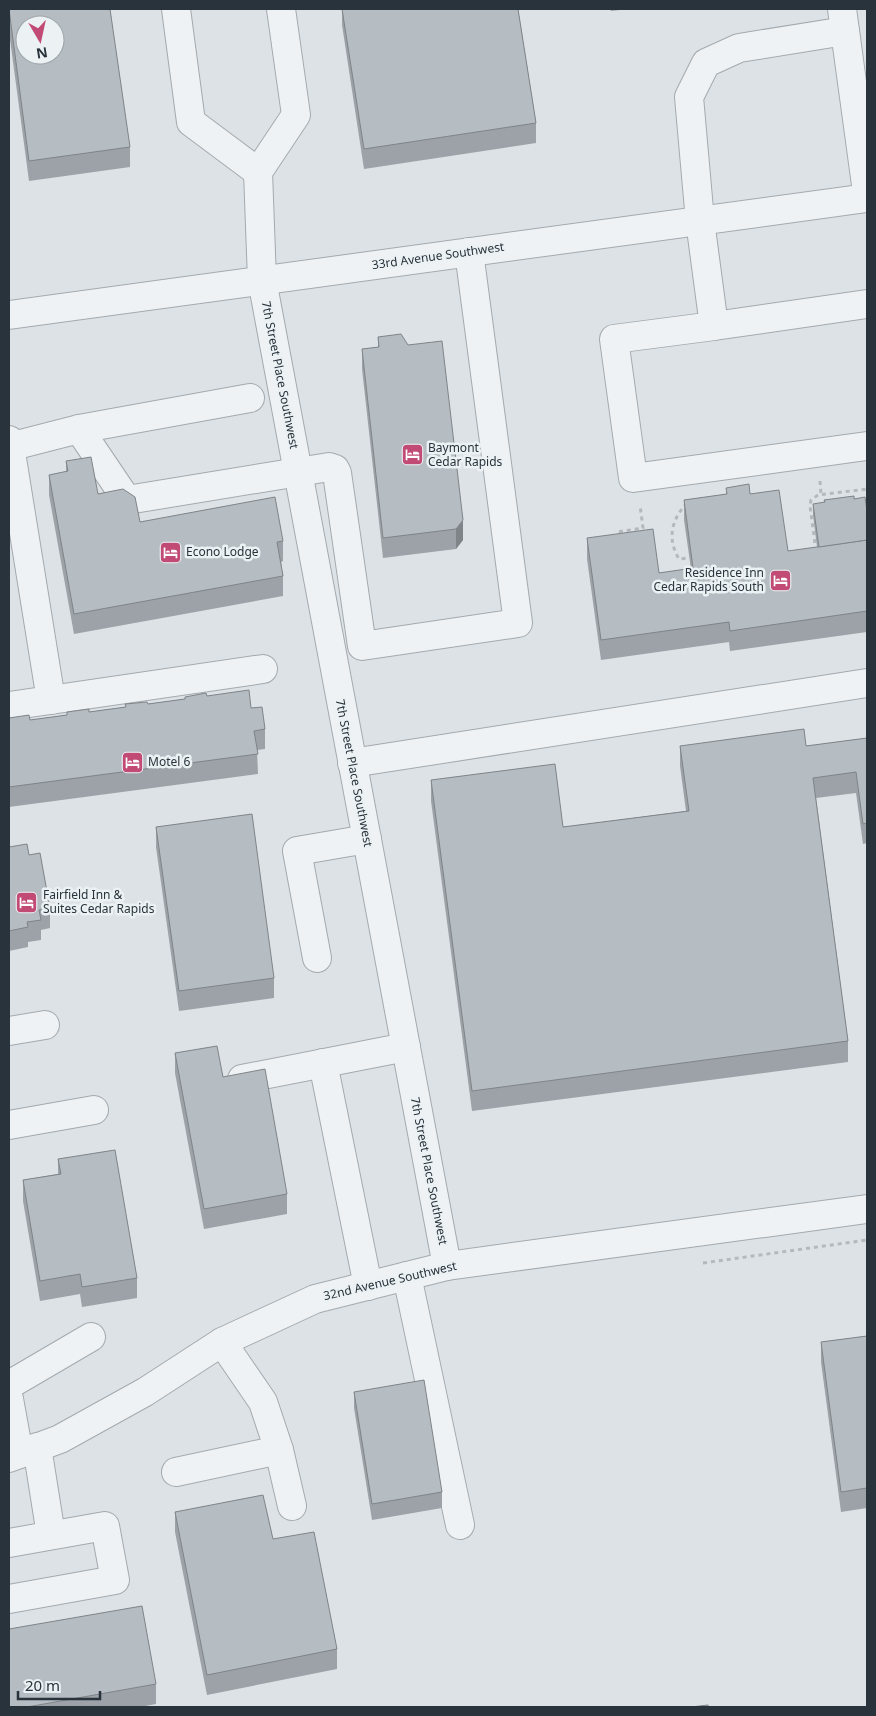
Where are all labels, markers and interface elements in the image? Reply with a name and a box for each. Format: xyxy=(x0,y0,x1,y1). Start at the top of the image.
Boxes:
north arrow xyxy=(15,15,65,65)
text: N xyxy=(35,43,49,64)
street label: 33rd Avenue Southwest xyxy=(371,238,506,273)
street label: 7th Street Place Southwest xyxy=(258,299,303,451)
place label: Baymont Cedar Rapids xyxy=(428,439,503,470)
hotel icon: Baymont Cedar Rapids xyxy=(400,443,424,467)
hotel icon: Econo Lodge xyxy=(158,540,182,564)
place label: Econo Lodge xyxy=(186,543,259,560)
place label: Residence Inn Cedar Rapids South xyxy=(654,564,764,595)
hotel icon: Residence Inn Cedar Rapids South xyxy=(768,568,792,592)
street label: 7th Street Place Southwest xyxy=(332,697,377,849)
hotel icon: Motel 6 xyxy=(120,750,144,774)
place label: Motel 6 xyxy=(148,753,190,770)
place label: Fairfield Inn & Suites Cedar Rapids xyxy=(43,886,155,917)
hotel icon: Fairfield Inn & Suites Cedar Rapids xyxy=(15,890,39,914)
street label: 7th Street Place Southwest xyxy=(407,1095,452,1247)
street label: 32nd Avenue Southwest xyxy=(322,1257,459,1304)
scale bar xyxy=(18,1668,100,1700)
text: 20 m xyxy=(25,1675,60,1695)

